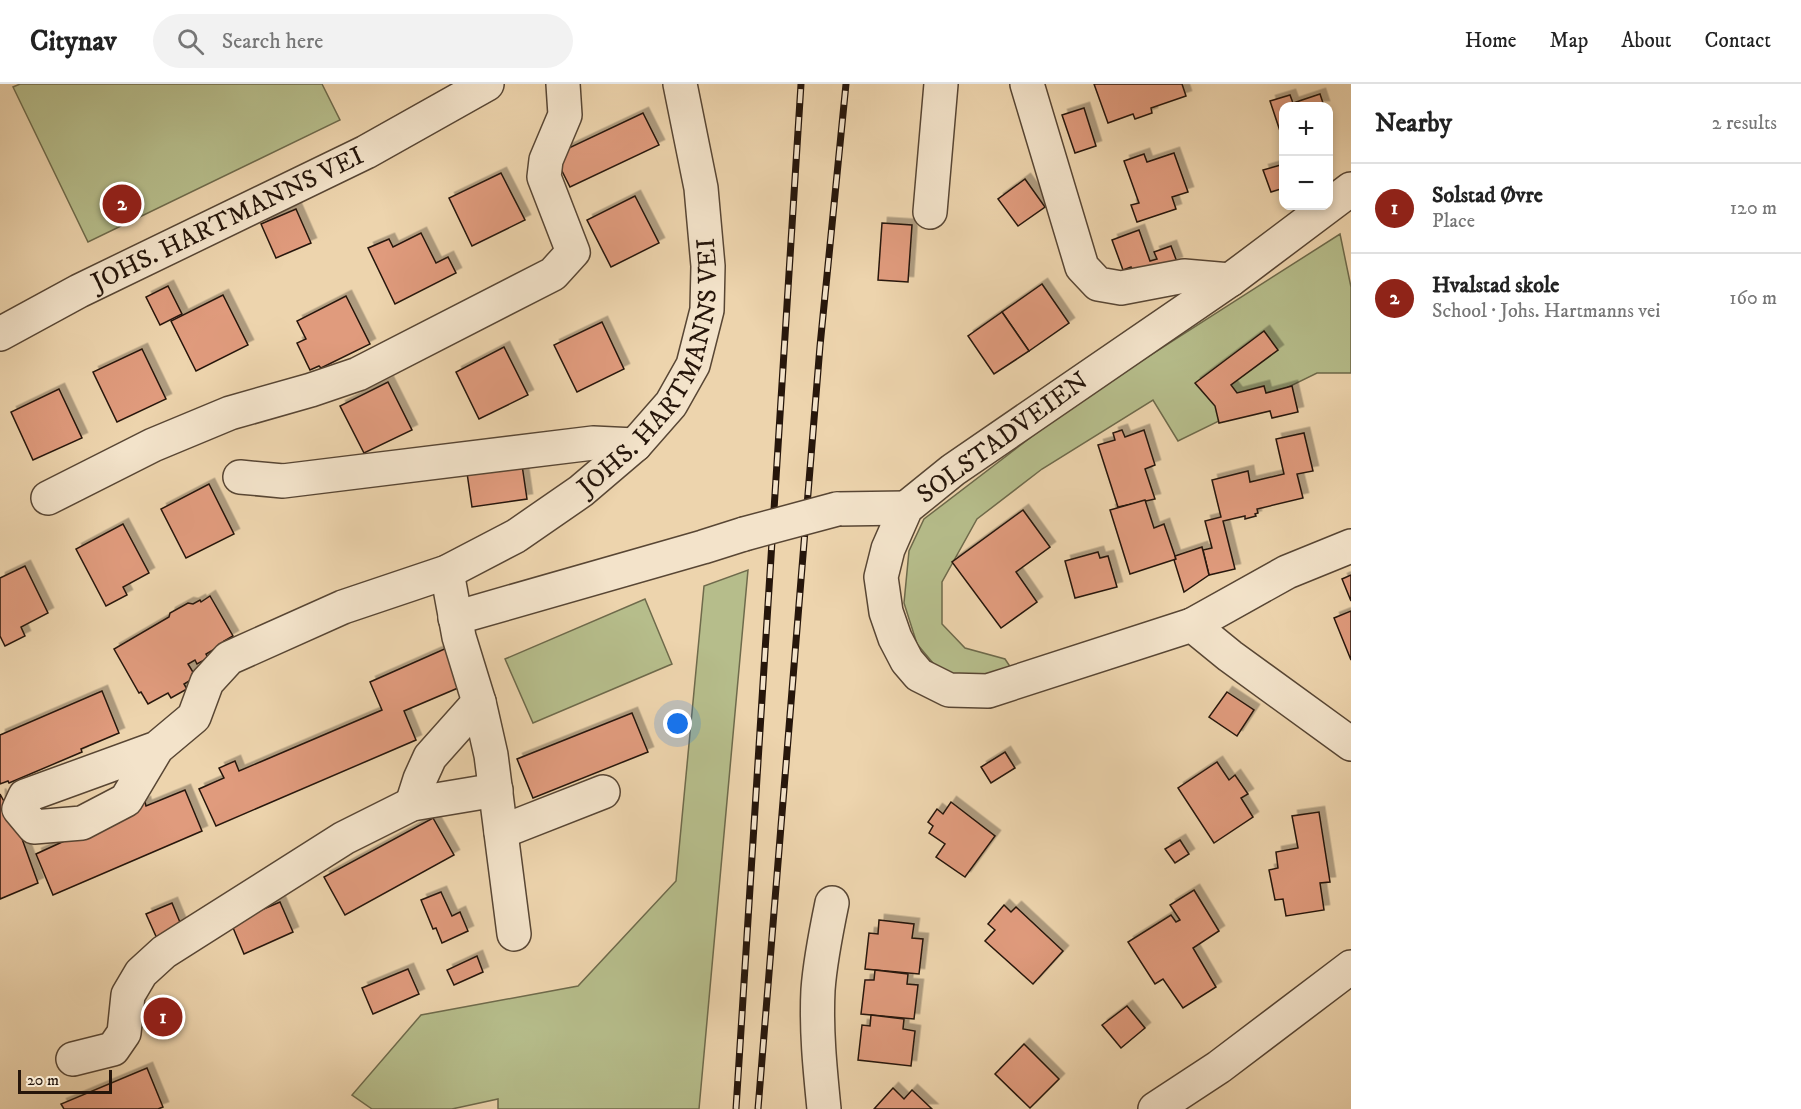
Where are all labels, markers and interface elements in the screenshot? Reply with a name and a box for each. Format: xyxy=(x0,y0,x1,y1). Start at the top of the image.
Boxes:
search box xyxy=(153,14,573,68)
text: Citynav xyxy=(30,24,117,59)
icon: search xyxy=(174,25,207,58)
text: Search here xyxy=(222,28,323,55)
text: Home xyxy=(1465,28,1517,54)
text: Map xyxy=(1550,28,1588,54)
text: About xyxy=(1621,28,1672,54)
text: Contact xyxy=(1705,28,1771,54)
map controls xyxy=(1279,102,1333,210)
button: + xyxy=(1279,102,1333,156)
text: Nearby xyxy=(1375,107,1452,140)
text: 2 results xyxy=(1712,111,1777,136)
street label: JOHS. HARTMANNS VEI xyxy=(84,139,369,300)
button: − xyxy=(1279,156,1333,210)
pin: 2 xyxy=(102,182,142,226)
text: Solstad Øvre xyxy=(1432,182,1543,209)
text: 1 xyxy=(1391,196,1398,221)
text: 120 m xyxy=(1730,196,1777,221)
text: Place xyxy=(1432,209,1475,234)
street label: JOHS. HARTMANNS VEI xyxy=(569,237,725,505)
text: Hvalstad skole xyxy=(1432,272,1559,299)
text: 2 xyxy=(1390,286,1399,311)
text: 160 m xyxy=(1729,286,1777,311)
text: School · Johs. Hartmanns vei xyxy=(1432,299,1660,324)
street label: SOLSTADVEIEN xyxy=(911,365,1095,511)
your location xyxy=(663,709,692,738)
pin: 1 xyxy=(144,994,182,1040)
scale bar xyxy=(18,1067,112,1094)
text: 20 m xyxy=(27,1070,59,1090)

